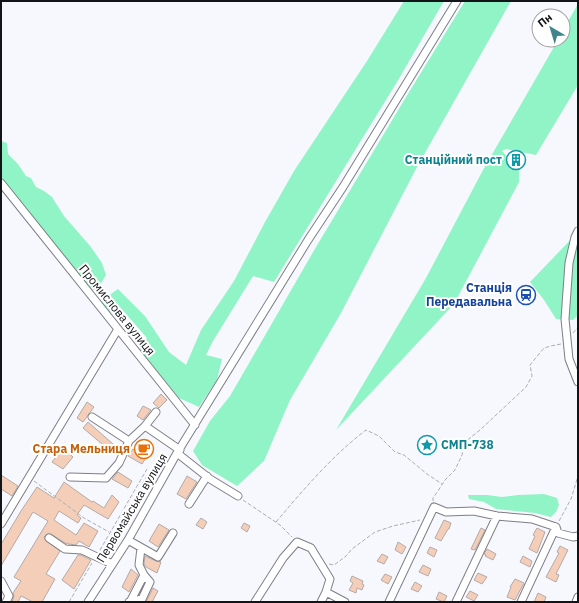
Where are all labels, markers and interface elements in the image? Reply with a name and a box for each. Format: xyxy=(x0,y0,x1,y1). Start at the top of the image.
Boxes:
north arrow xyxy=(531,8,571,48)
text: Пн xyxy=(535,10,555,30)
building icon: Станційний пост xyxy=(505,149,527,171)
place label: Станційний пост xyxy=(405,152,502,167)
street label: Промислова вулиця xyxy=(76,261,159,358)
place label: Станція Передавальна xyxy=(426,280,512,309)
station icon: Станція Передавальна xyxy=(515,284,537,306)
place icon: СМП-738 xyxy=(416,434,438,456)
place label: СМП-738 xyxy=(441,437,494,452)
cafe icon: Стара Мельниця xyxy=(133,438,155,460)
place label: Стара Мельниця xyxy=(33,441,130,456)
street label: Первомайська вулиця xyxy=(93,450,170,565)

